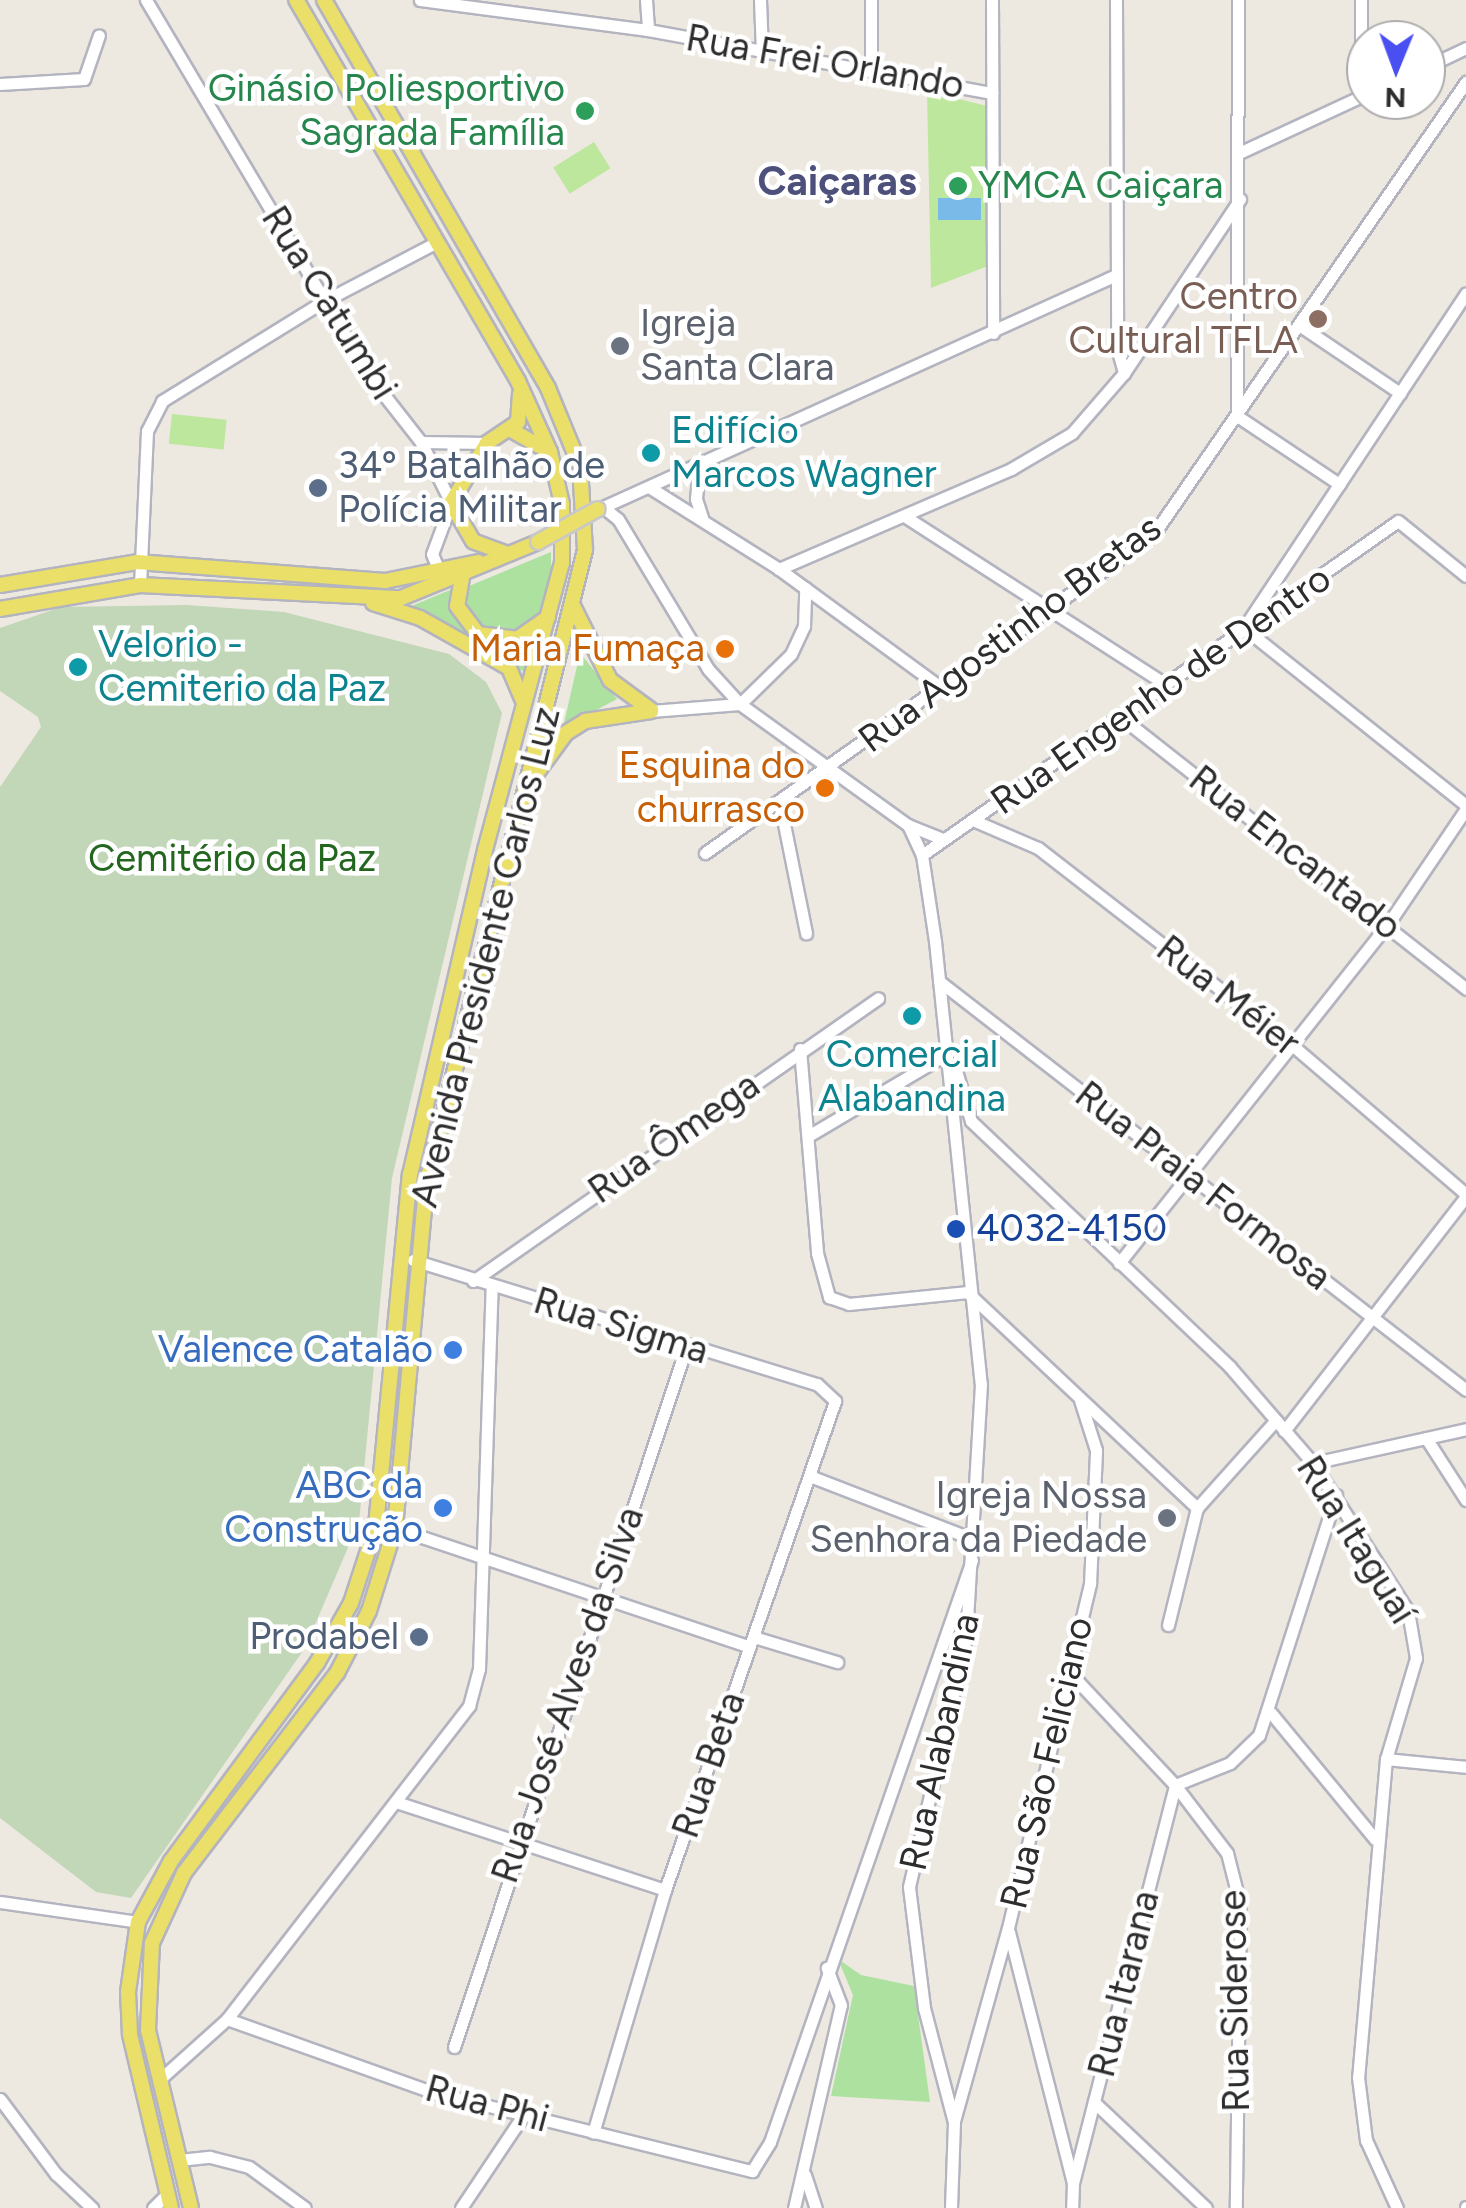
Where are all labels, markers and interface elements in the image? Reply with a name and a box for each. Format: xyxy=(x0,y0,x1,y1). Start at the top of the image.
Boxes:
street label: Rua Frei Orlando xyxy=(682,15,968,109)
north arrow xyxy=(1346,20,1446,120)
place label: Ginásio Poliesportivo Sagrada Família xyxy=(208,66,565,156)
text: N xyxy=(1384,81,1407,115)
marker: Ginásio Poliesportivo Sagrada Família xyxy=(574,100,596,122)
district label: Caiçaras xyxy=(757,157,917,205)
place label: YMCA Caiçara xyxy=(978,163,1223,209)
marker: YMCA Caiçara xyxy=(947,175,969,197)
street label: Rua Catumbi xyxy=(251,198,407,408)
place label: Centro Cultural TFLA xyxy=(1068,274,1298,363)
place label: Igreja Santa Clara xyxy=(640,301,834,390)
marker: Centro Cultural TFLA xyxy=(1307,308,1329,330)
marker: Igreja Santa Clara xyxy=(609,335,631,357)
place label: Edifício Marcos Wagner xyxy=(671,408,936,498)
marker: Edifício Marcos Wagner xyxy=(640,442,662,464)
place label: 34º Batalhão de Polícia Militar xyxy=(338,443,605,532)
marker: 34º Batalhão de Polícia Militar xyxy=(307,477,329,499)
street label: Rua Agostinho Bretas xyxy=(850,506,1170,762)
street label: Rua Engenho de Dentro xyxy=(982,555,1340,825)
place label: Velorio - Cemiterio da Paz xyxy=(98,622,386,712)
place label: Maria Fumaça xyxy=(470,626,705,672)
marker: Maria Fumaça xyxy=(714,638,736,660)
marker: Velorio - Cemiterio da Paz xyxy=(67,656,89,678)
street label: Avenida Presidente Carlos Luz xyxy=(402,702,570,1212)
place label: Esquina do churrasco xyxy=(619,743,805,832)
street label: Rua Encantado xyxy=(1180,756,1410,950)
marker: Esquina do churrasco xyxy=(814,777,836,799)
park label: Cemitério da Paz xyxy=(88,836,376,882)
street label: Rua Méier xyxy=(1147,926,1309,1066)
marker: Comercial Alabandina xyxy=(901,1005,923,1027)
place label: Comercial Alabandina xyxy=(818,1032,1006,1122)
street label: Rua Ômega xyxy=(580,1063,768,1213)
street label: Rua Praia Formosa xyxy=(1066,1072,1340,1300)
place label: 4032-4150 xyxy=(976,1206,1167,1252)
marker: 4032-4150 xyxy=(945,1218,967,1240)
street label: Rua Sigma xyxy=(528,1278,714,1374)
place label: Valence Catalão xyxy=(158,1327,433,1373)
marker: Valence Catalão xyxy=(442,1339,464,1361)
street label: Rua Itaguaí xyxy=(1286,1448,1426,1632)
place label: ABC da Construção xyxy=(224,1463,423,1552)
place label: Igreja Nossa Senhora da Piedade xyxy=(810,1473,1147,1562)
marker: ABC da Construção xyxy=(432,1497,454,1519)
street label: Rua José Alves da Silva xyxy=(482,1501,654,1889)
marker: Igreja Nossa Senhora da Piedade xyxy=(1156,1507,1178,1529)
street label: Rua Alabandina xyxy=(890,1609,990,1875)
street label: Rua São Feliciano xyxy=(991,1613,1103,1913)
place label: Prodabel xyxy=(249,1614,399,1660)
marker: Prodabel xyxy=(408,1626,430,1648)
street label: Rua Beta xyxy=(663,1686,755,1844)
street label: Rua Itarana xyxy=(1079,1886,1169,2082)
street label: Rua Siderose xyxy=(1210,1889,1260,2113)
street label: Rua Phi xyxy=(420,2066,554,2142)

